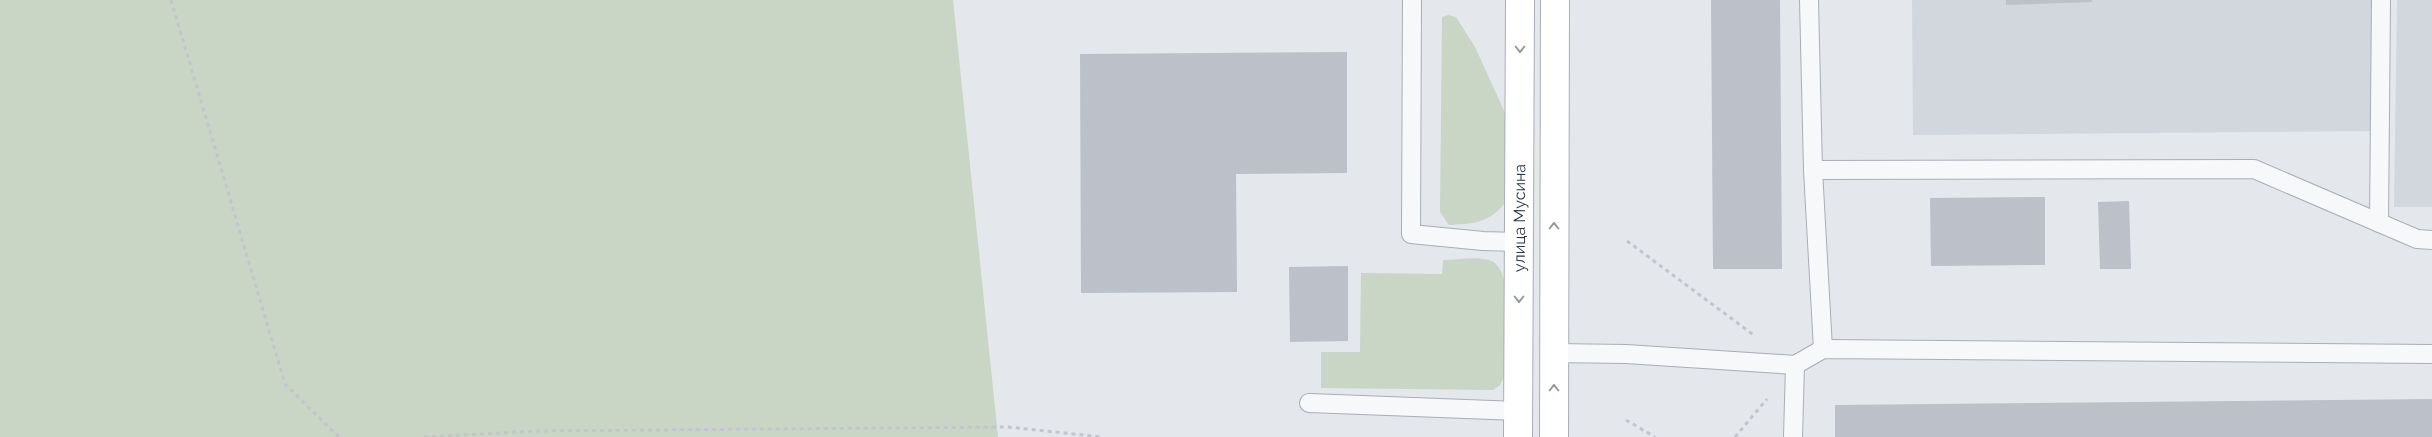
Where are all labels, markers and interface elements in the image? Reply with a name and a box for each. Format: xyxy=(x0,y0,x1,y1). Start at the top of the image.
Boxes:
one-way arrow xyxy=(1515,45,1525,53)
street label: улица Мусина xyxy=(1509,164,1529,272)
one-way arrow xyxy=(1549,222,1559,230)
one-way arrow xyxy=(1514,295,1524,303)
one-way arrow xyxy=(1549,384,1559,392)

